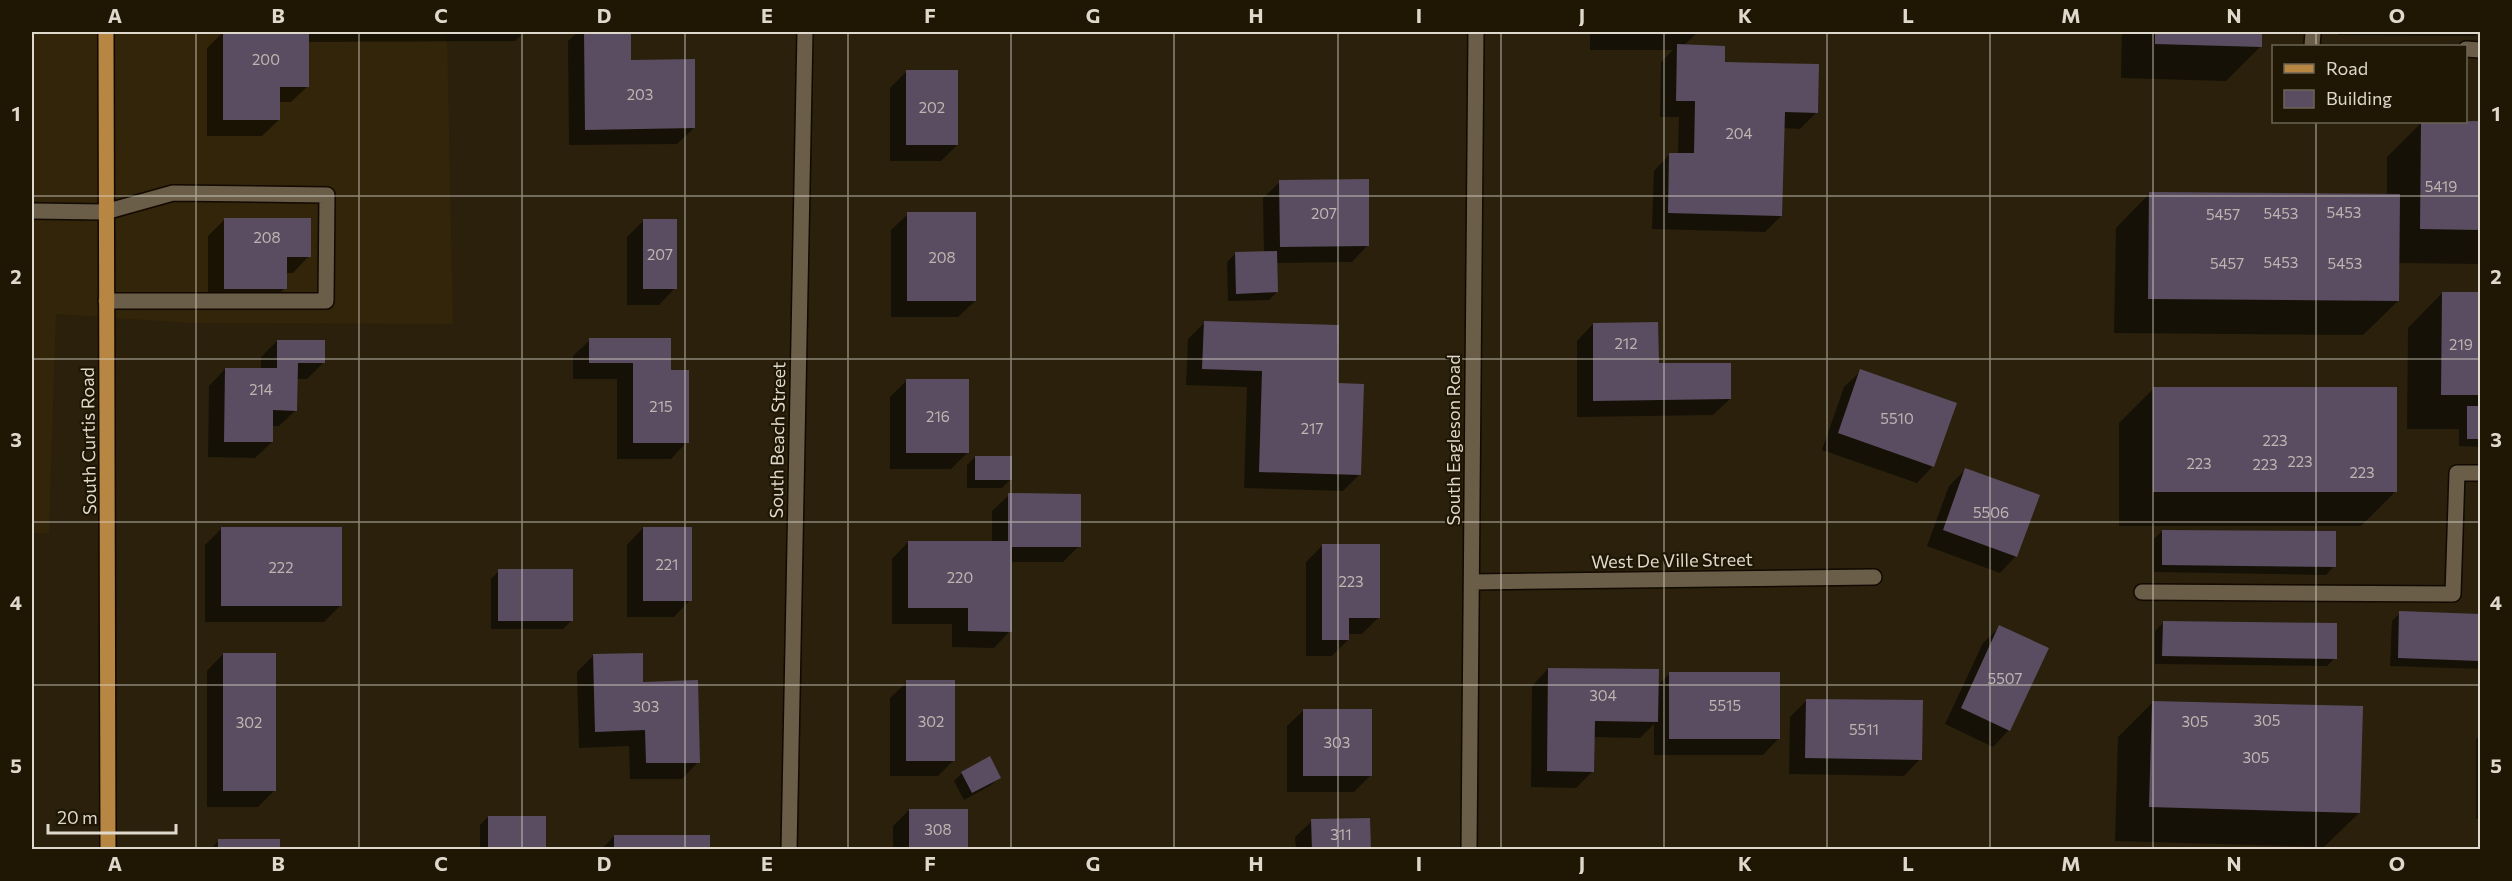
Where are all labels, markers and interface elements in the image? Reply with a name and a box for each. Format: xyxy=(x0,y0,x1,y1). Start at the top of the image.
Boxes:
text: A xyxy=(108,3,122,27)
text: B xyxy=(271,3,285,27)
text: C xyxy=(434,3,448,27)
text: D xyxy=(597,3,611,27)
text: E xyxy=(761,3,773,27)
text: F xyxy=(924,3,936,27)
text: G xyxy=(1086,3,1100,27)
text: H xyxy=(1249,3,1264,27)
text: I xyxy=(1416,3,1422,27)
text: J xyxy=(1579,3,1585,27)
text: K xyxy=(1738,3,1752,27)
text: L xyxy=(1902,3,1914,27)
text: M xyxy=(2061,3,2081,27)
text: N xyxy=(2227,3,2242,27)
text: O xyxy=(2389,3,2405,27)
legend xyxy=(2272,45,2467,123)
house number: 200 xyxy=(252,50,280,68)
text: Road xyxy=(2326,57,2368,79)
house number: 203 xyxy=(627,85,653,103)
text: Building xyxy=(2326,87,2392,109)
house number: 202 xyxy=(919,98,945,116)
text: 1 xyxy=(11,101,21,125)
text: 1 xyxy=(2491,101,2501,125)
house number: 204 xyxy=(1725,124,1753,142)
house number: 5419 xyxy=(2425,177,2457,195)
house number: 5453 xyxy=(2327,203,2361,221)
house number: 207 xyxy=(1311,204,1337,222)
house number: 5453 xyxy=(2264,204,2298,222)
house number: 5457 xyxy=(2206,205,2240,223)
house number: 208 xyxy=(253,228,281,246)
house number: 207 xyxy=(647,245,673,263)
house number: 208 xyxy=(928,248,956,266)
house number: 5453 xyxy=(2264,253,2298,271)
house number: 5457 xyxy=(2210,254,2244,272)
house number: 5453 xyxy=(2328,254,2362,272)
text: 2 xyxy=(10,264,22,288)
text: 2 xyxy=(2490,264,2502,288)
house number: 212 xyxy=(1614,334,1638,352)
house number: 219 xyxy=(2449,335,2473,353)
street label: South Eagleson Road xyxy=(1442,354,1464,526)
street label: South Beach Street xyxy=(765,362,789,518)
street label: South Curtis Road xyxy=(76,367,100,515)
house number: 214 xyxy=(249,380,273,398)
house number: 215 xyxy=(649,397,673,415)
house number: 216 xyxy=(926,407,950,425)
house number: 5510 xyxy=(1880,409,1914,427)
house number: 217 xyxy=(1301,419,1323,437)
text: 3 xyxy=(10,427,22,451)
text: 3 xyxy=(2490,427,2502,451)
house number: 223 xyxy=(2262,431,2288,449)
house number: 223 xyxy=(2287,452,2313,470)
house number: 223 xyxy=(2186,454,2212,472)
house number: 223 xyxy=(2252,455,2278,473)
house number: 223 xyxy=(2349,463,2375,481)
house number: 5506 xyxy=(1973,503,2009,521)
street label: West De Ville Street xyxy=(1591,548,1753,572)
house number: 221 xyxy=(655,555,679,573)
house number: 222 xyxy=(269,558,293,576)
house number: 220 xyxy=(947,568,973,586)
house number: 223 xyxy=(1338,572,1364,590)
text: 4 xyxy=(10,590,22,614)
text: 4 xyxy=(2490,590,2502,614)
house number: 5507 xyxy=(1988,669,2023,687)
house number: 304 xyxy=(1589,686,1617,704)
house number: 5515 xyxy=(1709,696,1741,714)
house number: 303 xyxy=(633,697,659,715)
house number: 305 xyxy=(2254,711,2280,729)
house number: 302 xyxy=(918,712,944,730)
house number: 305 xyxy=(2182,712,2208,730)
house number: 302 xyxy=(236,713,262,731)
house number: 5511 xyxy=(1849,720,1879,738)
house number: 303 xyxy=(1324,733,1350,751)
house number: 305 xyxy=(2243,748,2269,766)
text: 5 xyxy=(10,753,22,777)
text: 5 xyxy=(2490,753,2502,777)
scale bar xyxy=(48,797,176,835)
text: 20 m xyxy=(57,806,98,828)
house number: 308 xyxy=(924,820,952,838)
house number: 311 xyxy=(1330,825,1352,843)
text: A xyxy=(108,851,122,875)
text: B xyxy=(271,851,285,875)
text: C xyxy=(434,851,448,875)
text: D xyxy=(597,851,611,875)
text: E xyxy=(761,851,773,875)
text: F xyxy=(924,851,936,875)
text: G xyxy=(1086,851,1100,875)
text: H xyxy=(1249,851,1264,875)
text: I xyxy=(1416,851,1422,875)
text: J xyxy=(1579,851,1585,875)
text: K xyxy=(1738,851,1752,875)
text: L xyxy=(1902,851,1914,875)
text: M xyxy=(2061,851,2081,875)
text: N xyxy=(2227,851,2242,875)
text: O xyxy=(2389,851,2405,875)

